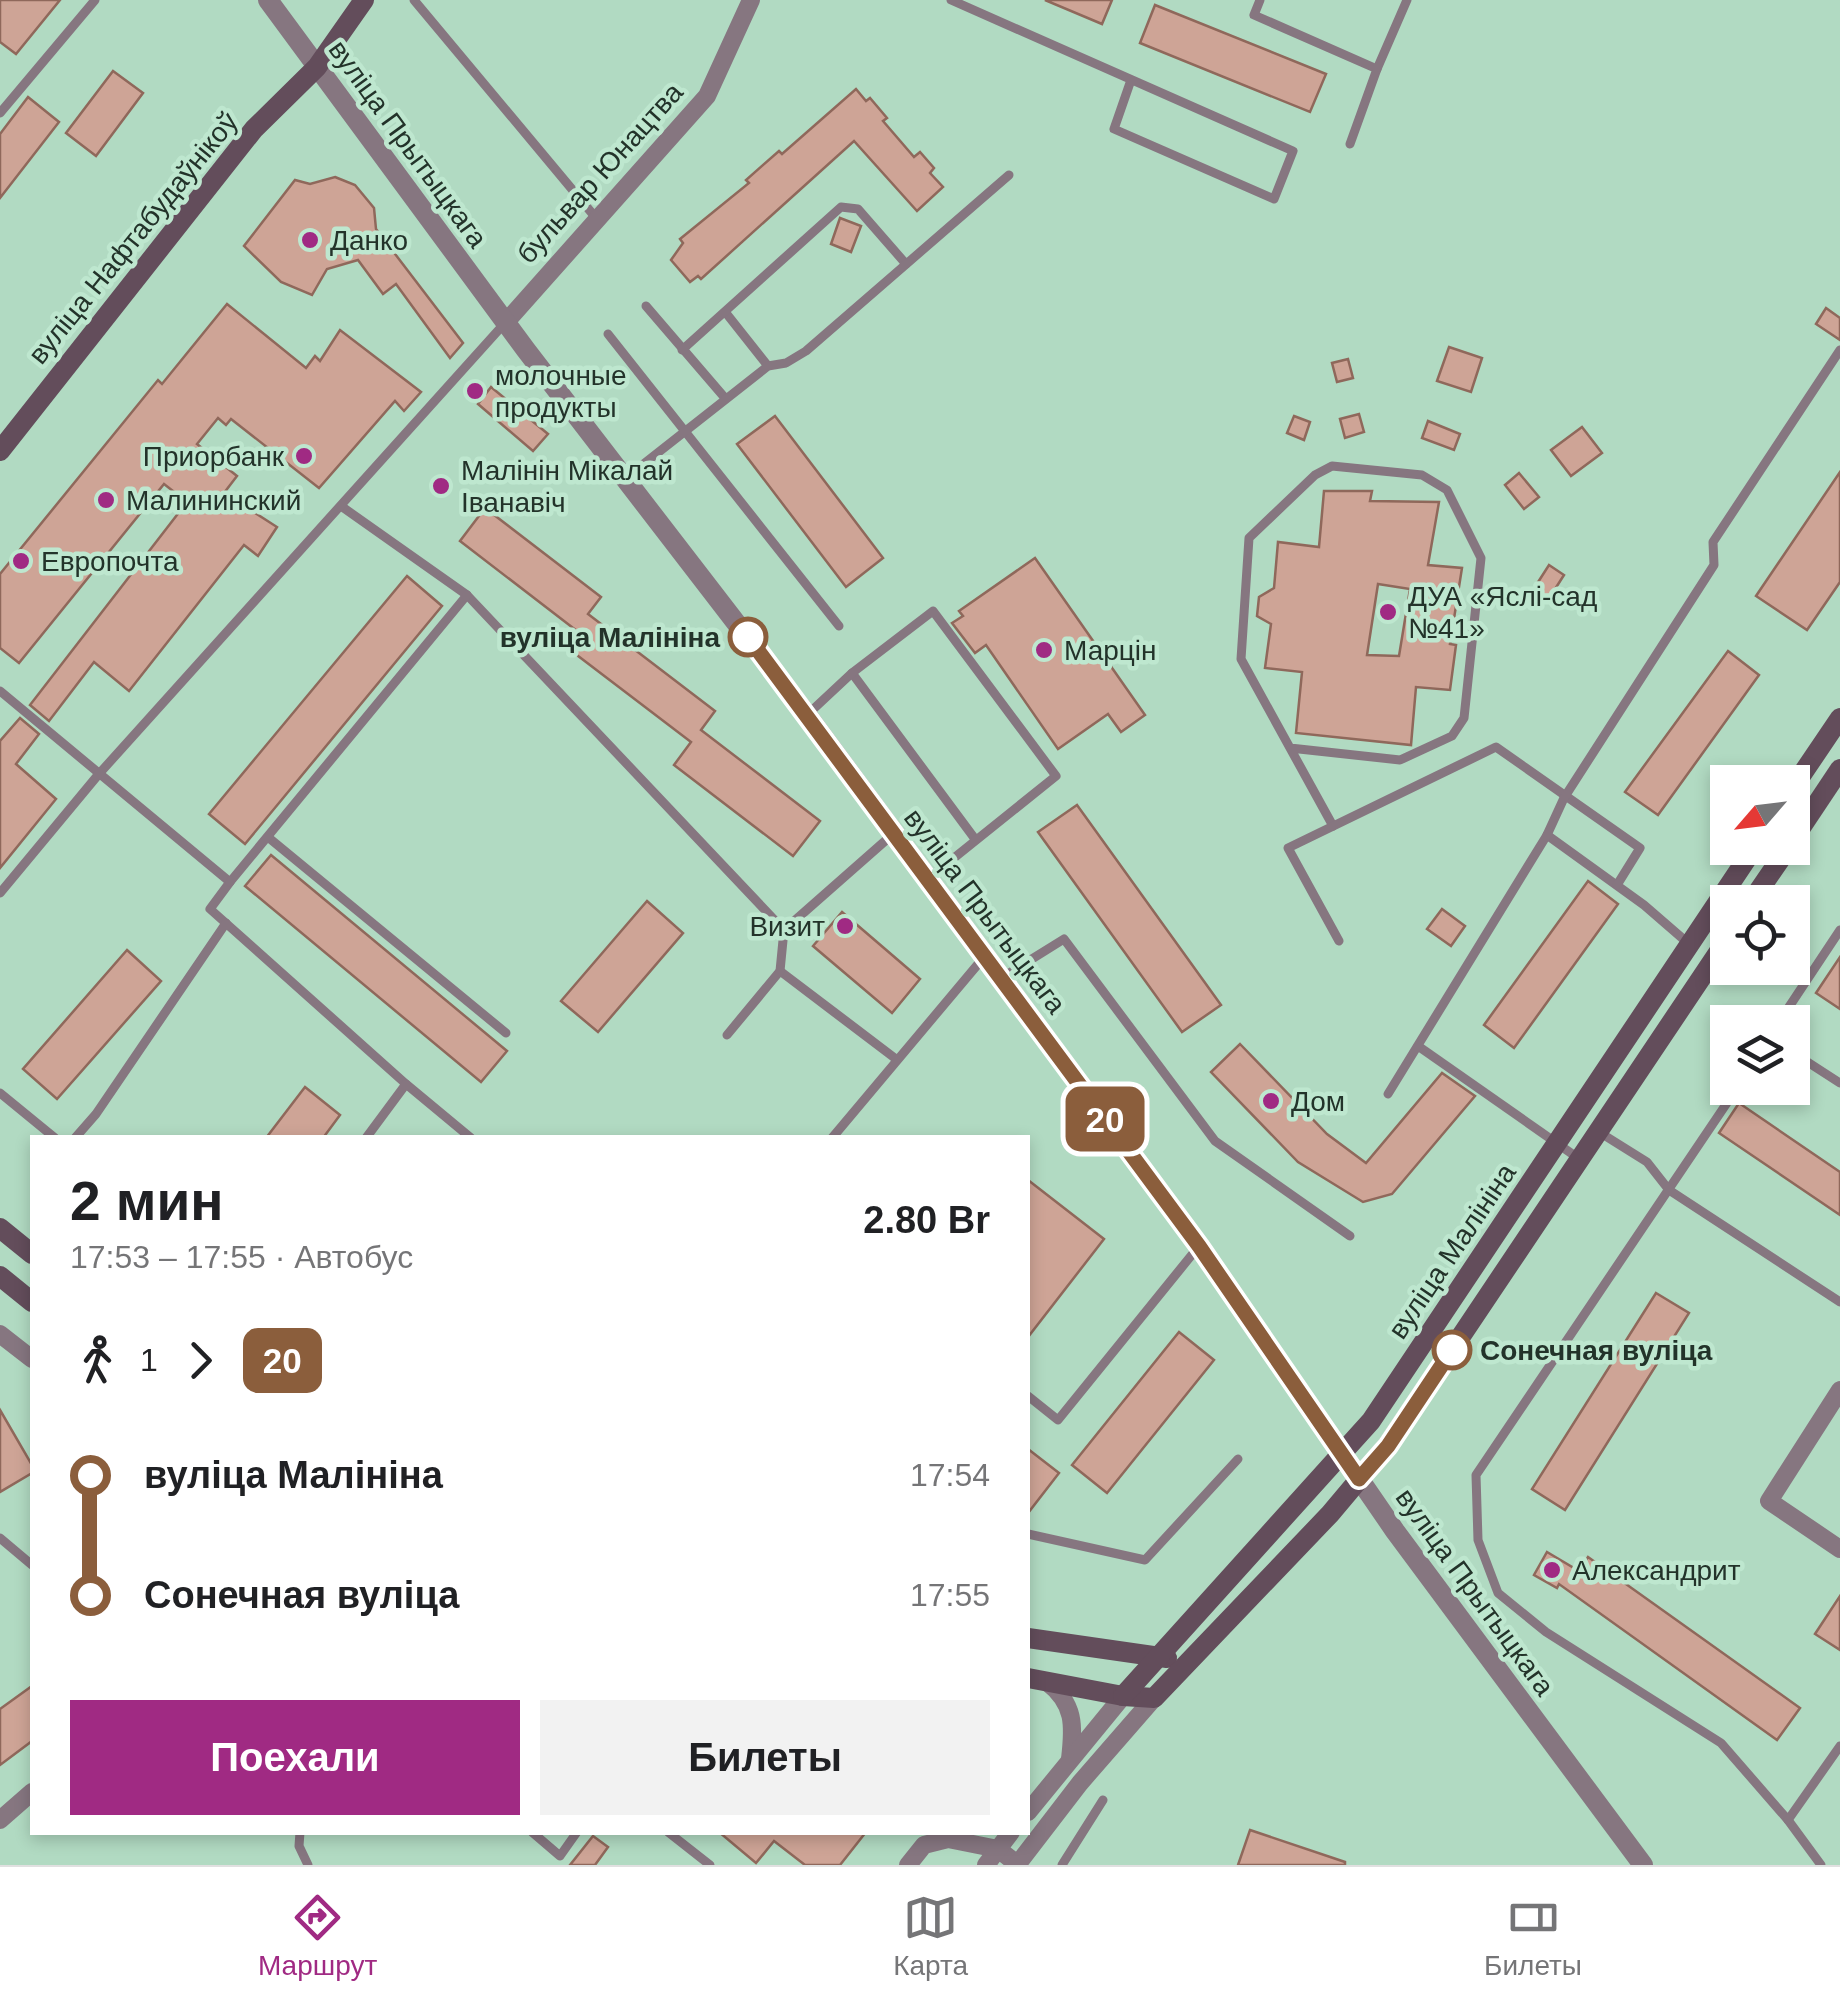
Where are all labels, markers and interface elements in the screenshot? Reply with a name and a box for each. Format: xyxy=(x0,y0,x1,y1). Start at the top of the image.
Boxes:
street label: вуліца Прытыцкага xyxy=(323,35,494,254)
street label: бульвар Юнацтва xyxy=(511,76,689,269)
street label: вуліца Нафтабудаўнікоў xyxy=(22,106,244,370)
place label: Данко xyxy=(330,225,408,256)
marker: Данко xyxy=(299,229,321,251)
place label: молочные продукты xyxy=(495,360,627,423)
marker: молочные продукты xyxy=(464,380,486,402)
place label: Приорбанк xyxy=(143,441,285,472)
marker: Приорбанк xyxy=(293,445,315,467)
place label: Малінін Мікалай Іванавіч xyxy=(461,455,673,518)
marker: Малінін Мікалай Іванавіч xyxy=(430,475,452,497)
place label: Малининский xyxy=(126,485,301,516)
marker: Малининский xyxy=(95,489,117,511)
place label: Европочта xyxy=(41,546,179,577)
marker: Европочта xyxy=(10,550,32,572)
place label: ДУА «Яслі-сад №41» xyxy=(1408,581,1597,644)
marker: ДУА «Яслі-сад №41» xyxy=(1377,601,1399,623)
marker: вуліца Малініна xyxy=(729,618,767,656)
place label: вуліца Малініна xyxy=(500,622,720,653)
place label: Марцін xyxy=(1064,635,1157,666)
marker: Марцін xyxy=(1033,639,1055,661)
north arrow xyxy=(1710,765,1810,865)
map controls xyxy=(1710,765,1810,1105)
street label: вуліца Прытыцкага xyxy=(898,803,1072,1020)
button: locate xyxy=(1710,885,1810,985)
place label: Визит xyxy=(749,911,825,942)
marker: Визит xyxy=(834,915,856,937)
button: layers xyxy=(1710,1005,1810,1105)
line badge: 20 xyxy=(1060,1086,1150,1152)
place label: Дом xyxy=(1291,1086,1345,1117)
marker: Дом xyxy=(1260,1090,1282,1112)
text: 20 xyxy=(1086,1100,1124,1139)
street label: вуліца Малініна xyxy=(1382,1157,1522,1344)
text: 2 мин xyxy=(70,1170,224,1232)
text: 2.80 Br xyxy=(863,1199,990,1241)
text: 17:53 – 17:55 · Автобус xyxy=(70,1239,413,1275)
marker: Сонечная вуліца xyxy=(1433,1331,1471,1369)
icon: walk xyxy=(70,1333,125,1388)
icon: forward xyxy=(173,1333,228,1388)
place label: Сонечная вуліца xyxy=(1480,1335,1713,1366)
text: 20 xyxy=(263,1341,302,1380)
text: 1 xyxy=(140,1342,158,1378)
text: вуліца Малініна xyxy=(144,1454,443,1496)
text: 17:54 xyxy=(910,1457,990,1493)
street label: вуліца Прытыцкага xyxy=(1390,1483,1561,1702)
place label: Александрит xyxy=(1572,1555,1741,1586)
marker: Александрит xyxy=(1541,1559,1563,1581)
text: Сонечная вуліца xyxy=(144,1574,459,1616)
text: 17:55 xyxy=(910,1577,990,1613)
button: Поехали xyxy=(70,1700,520,1815)
button: Билеты xyxy=(540,1700,990,1815)
tab: Маршрут xyxy=(258,1890,377,1982)
tab: Карта xyxy=(893,1890,968,1982)
tab: Билеты xyxy=(1484,1890,1582,1982)

